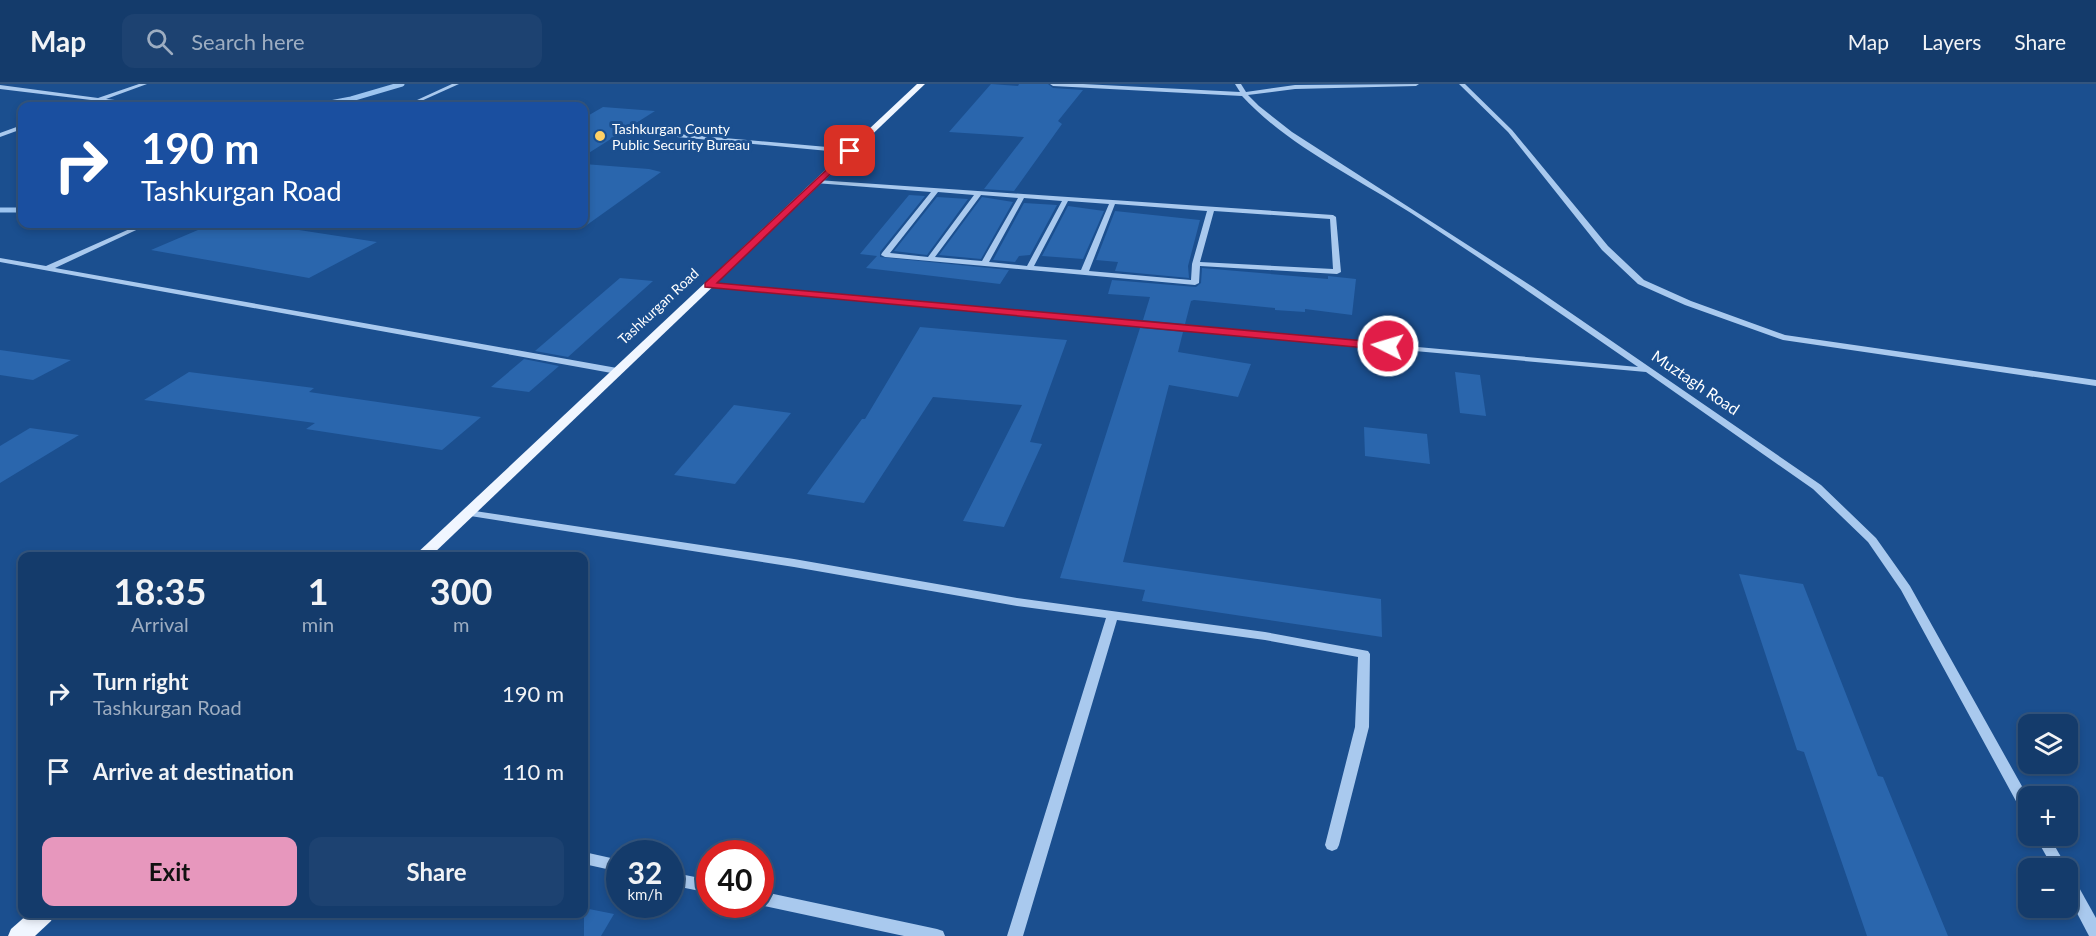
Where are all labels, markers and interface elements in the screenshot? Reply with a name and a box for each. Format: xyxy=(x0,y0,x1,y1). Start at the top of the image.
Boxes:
search box xyxy=(122,14,542,68)
text: Map xyxy=(30,24,86,58)
icon: search xyxy=(143,25,176,58)
text: Search here xyxy=(191,28,305,55)
text: Map xyxy=(1848,29,1889,54)
text: Layers xyxy=(1922,29,1981,54)
text: Share xyxy=(2014,29,2066,54)
place label: Tashkurgan County Public Security Bureau xyxy=(612,120,750,153)
text: 190 m xyxy=(141,123,259,173)
pin xyxy=(824,125,875,176)
icon: right xyxy=(42,126,120,204)
marker: Tashkurgan County Public Security Bureau xyxy=(593,129,607,143)
icon: arrive xyxy=(833,134,866,167)
text: Tashkurgan Road xyxy=(141,174,342,207)
street label: Tashkurgan Road xyxy=(614,264,702,348)
position arrow xyxy=(1356,314,1420,378)
street label: Muztagh Road xyxy=(1649,346,1743,418)
text: 18:35 xyxy=(114,569,206,613)
text: 1 xyxy=(308,569,329,613)
text: 300 xyxy=(430,569,492,613)
text: Arrival xyxy=(131,612,189,636)
text: min xyxy=(302,612,334,636)
text: m xyxy=(453,612,469,636)
text: Turn right xyxy=(93,668,188,695)
icon: right xyxy=(42,677,75,710)
text: 190 m xyxy=(502,680,564,707)
text: Tashkurgan Road xyxy=(93,695,242,719)
map controls xyxy=(2018,714,2078,918)
button: layers xyxy=(2018,714,2078,774)
icon: arrive xyxy=(42,755,75,788)
text: Arrive at destination xyxy=(93,758,294,785)
text: 110 m xyxy=(502,758,564,785)
button: + xyxy=(2018,786,2078,846)
button: Exit xyxy=(42,837,297,906)
button: Share xyxy=(309,837,564,906)
speed limit sign: 40 xyxy=(696,840,774,918)
text: 32 xyxy=(628,854,662,890)
button: − xyxy=(2018,858,2078,918)
text: km/h xyxy=(627,885,663,903)

